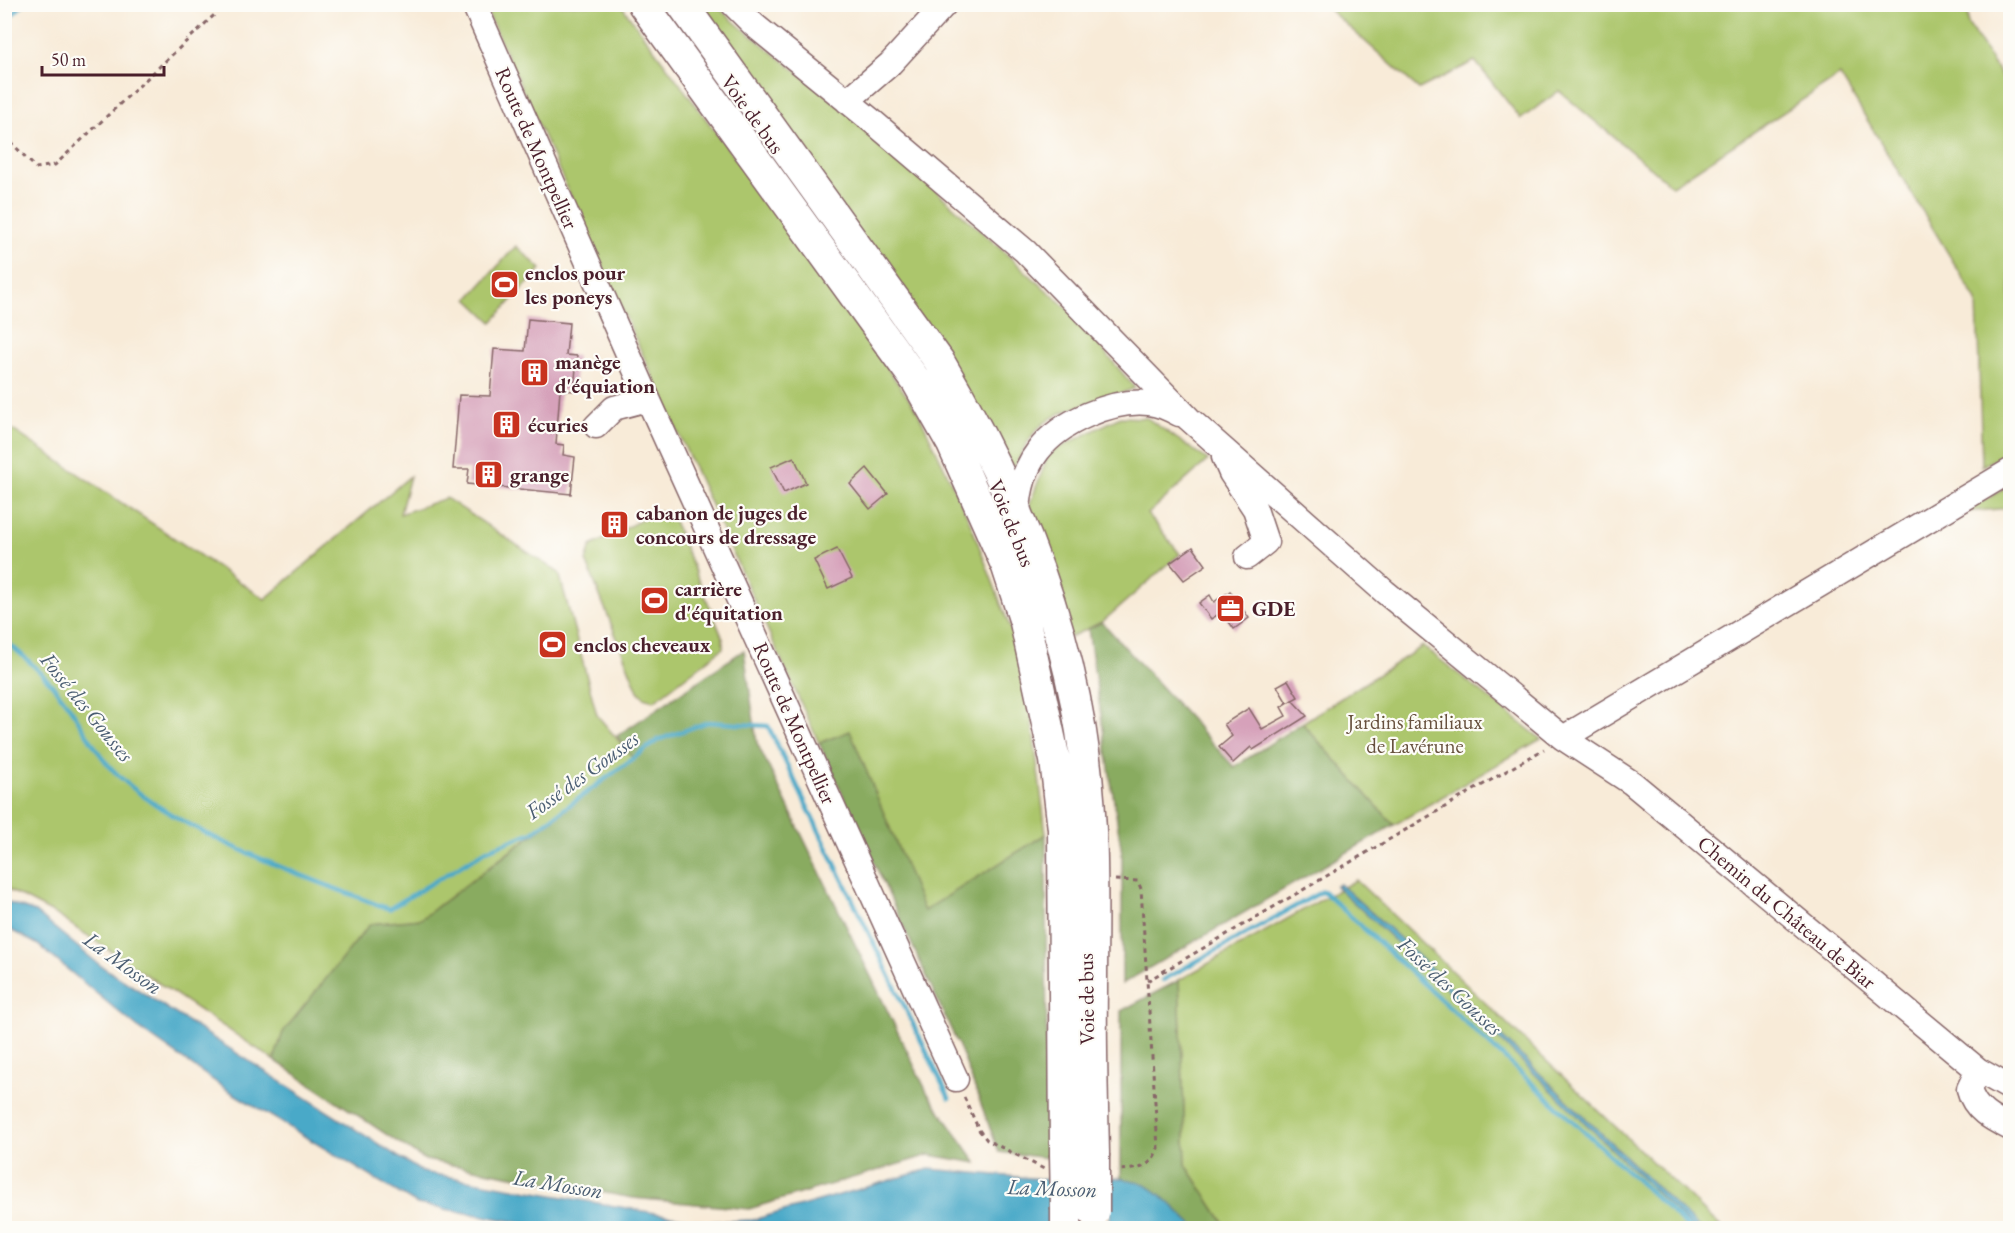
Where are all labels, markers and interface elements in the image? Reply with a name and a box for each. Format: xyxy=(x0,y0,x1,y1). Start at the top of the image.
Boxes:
scale bar xyxy=(42,39,164,77)
text: 50 m xyxy=(51,48,86,71)
street label: Route de Montpellier xyxy=(489,63,585,233)
street label: Voie de bus xyxy=(715,69,791,159)
place label: enclos pour les poneys xyxy=(525,259,626,310)
sports icon: enclos pour les poneys xyxy=(488,268,520,300)
place label: manège d'équiation xyxy=(555,348,655,399)
building icon: manège d'équiation xyxy=(518,357,550,389)
building icon: écuries xyxy=(491,408,523,440)
place label: écuries xyxy=(528,411,588,438)
building icon: grange xyxy=(473,458,505,490)
place label: grange xyxy=(510,461,570,488)
street label: Voie de bus xyxy=(982,475,1042,571)
place label: cabanon de juges de concours de dressage xyxy=(636,499,816,550)
building icon: cabanon de juges de concours de dressage xyxy=(599,508,631,540)
place label: carrière d'équitation xyxy=(675,575,783,626)
sports icon: carrière d'équitation xyxy=(638,584,670,616)
office icon: GDE xyxy=(1215,592,1247,624)
place label: GDE xyxy=(1252,595,1295,622)
sports icon: enclos cheveaux xyxy=(537,628,569,660)
place label: enclos cheveaux xyxy=(574,631,711,658)
street label: Route de Montpellier xyxy=(747,638,843,808)
water label: Fossé des Gousses xyxy=(33,645,141,769)
park label: Jardins familiaux de Lavérune xyxy=(1345,708,1483,759)
water label: Fossé des Gousses xyxy=(519,724,645,827)
street label: Chemin du Château de Biar xyxy=(1692,829,1882,995)
water label: La Mosson xyxy=(77,924,168,1001)
water label: Fossé des Gousses xyxy=(1391,929,1509,1043)
street label: Voie de bus xyxy=(1072,953,1100,1045)
water label: La Mosson xyxy=(510,1162,605,1205)
water label: La Mosson xyxy=(1005,1172,1098,1204)

